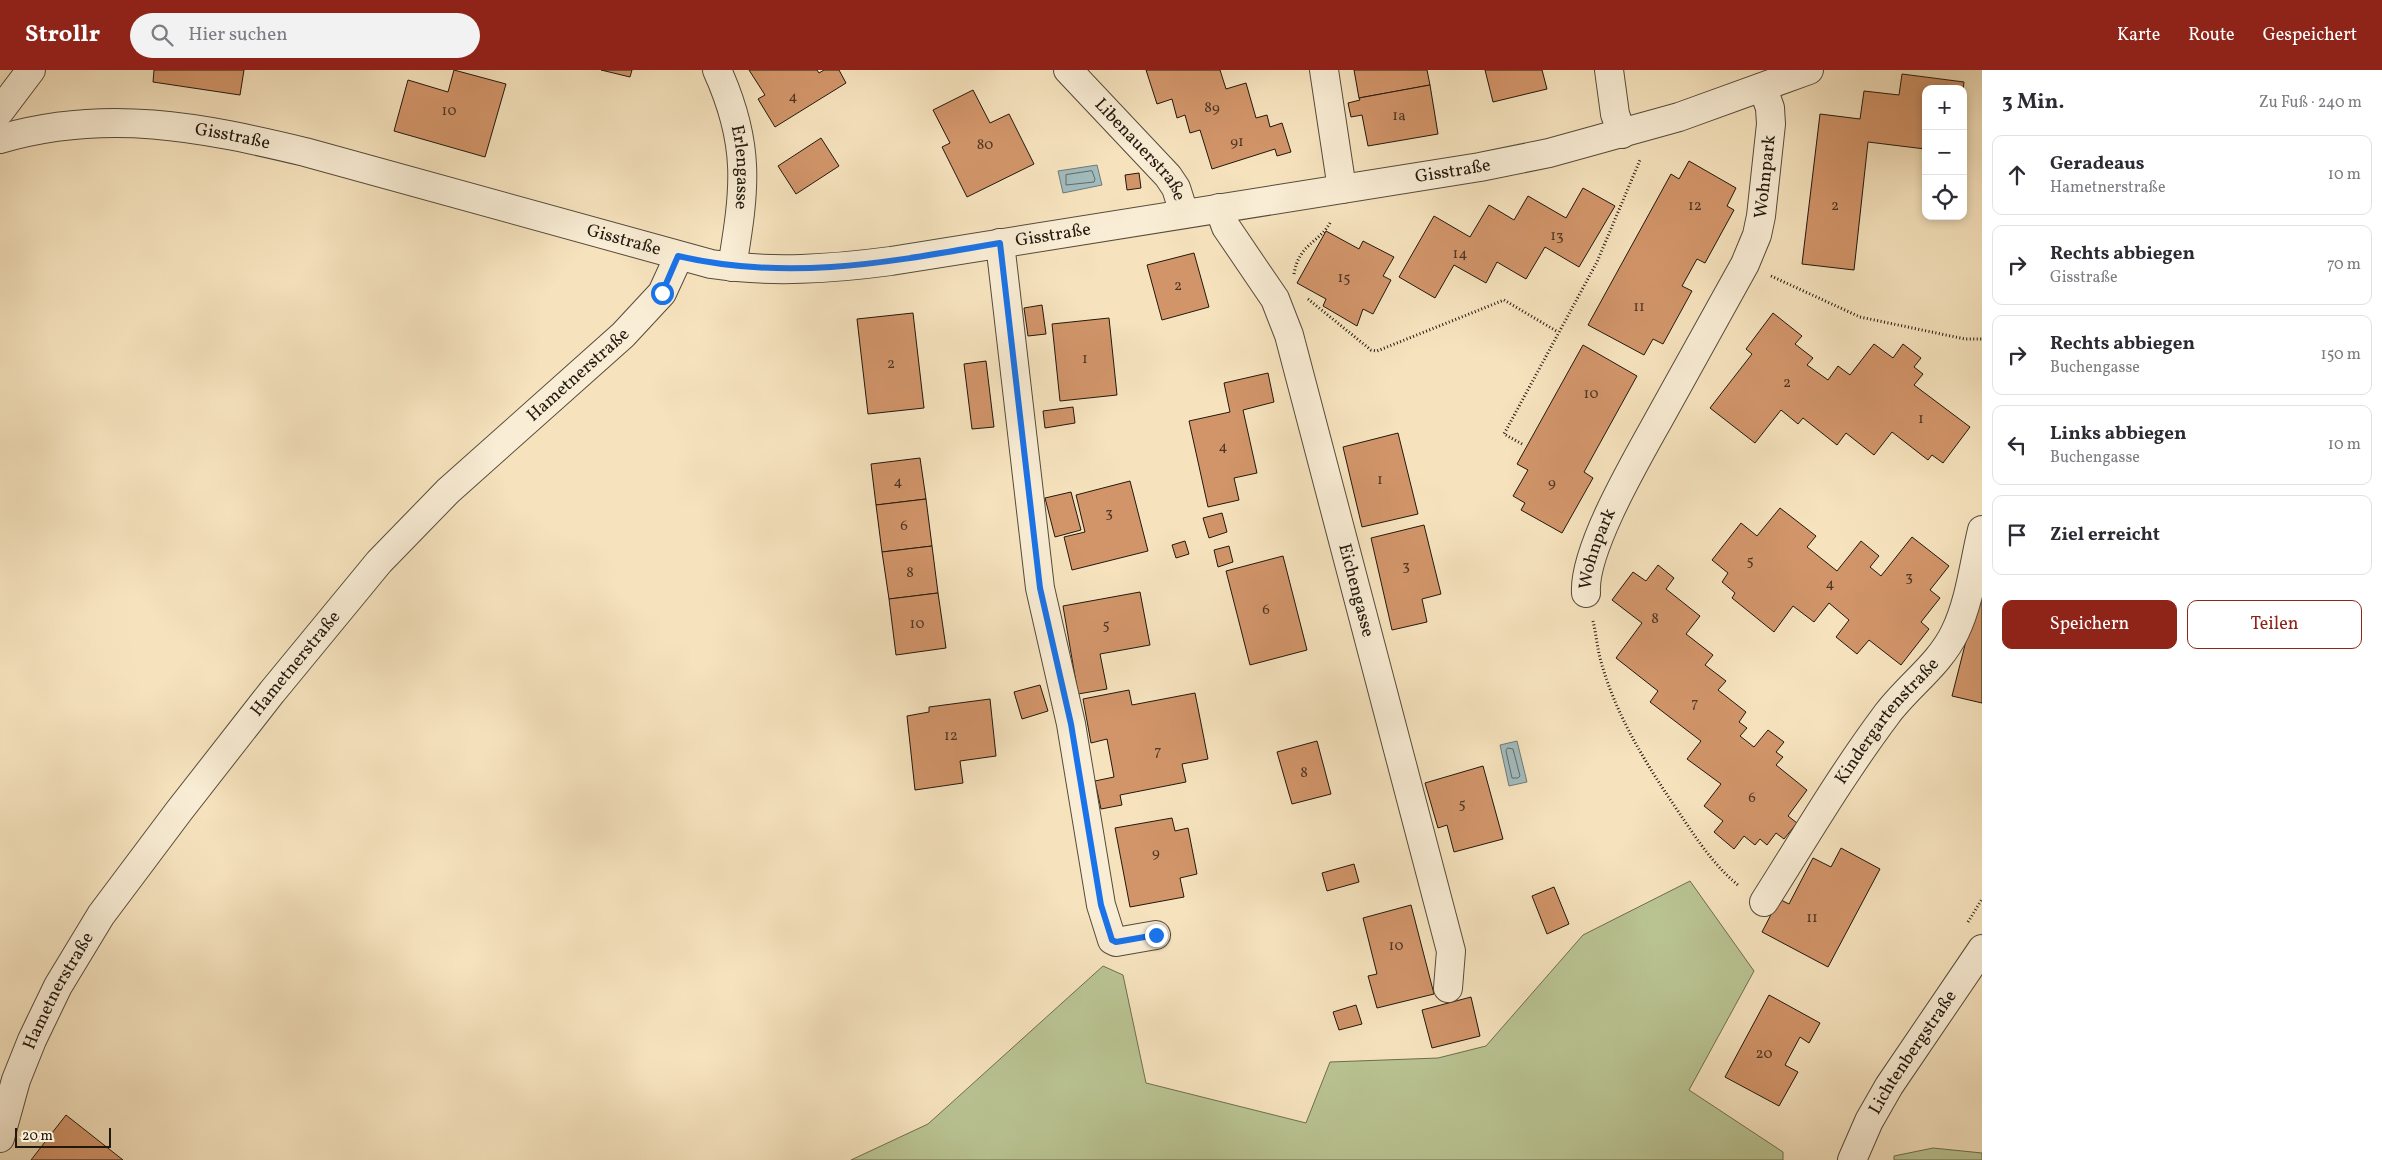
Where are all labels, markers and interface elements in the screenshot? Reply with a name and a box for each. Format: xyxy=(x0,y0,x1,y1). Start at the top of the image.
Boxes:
search box xyxy=(130,13,480,58)
text: Strollr xyxy=(25,18,100,52)
icon: search xyxy=(148,21,176,49)
text: Hier suchen xyxy=(188,22,288,48)
text: Karte xyxy=(2117,23,2160,48)
text: Route xyxy=(2188,23,2235,48)
text: Gespeichert xyxy=(2263,23,2357,48)
map controls xyxy=(1922,85,1967,220)
button: + xyxy=(1922,85,1967,130)
house number: 4 xyxy=(789,87,798,108)
text: 3 Min. xyxy=(2002,88,2064,117)
text: Zu Fuß · 240 m xyxy=(2259,92,2362,114)
street label: Libenauerstraße xyxy=(1088,93,1192,204)
house number: 89 xyxy=(1204,98,1220,119)
house number: 10 xyxy=(442,101,456,122)
house number: 1a xyxy=(1392,106,1406,127)
street label: Gisstraße xyxy=(193,117,273,156)
street label: Erlengasse xyxy=(724,123,755,211)
button: − xyxy=(1922,130,1967,175)
house number: 91 xyxy=(1230,132,1244,153)
street label: Wohnpark xyxy=(1748,133,1782,220)
house number: 80 xyxy=(977,135,993,156)
text: Geradeaus xyxy=(2050,151,2145,177)
street label: Gisstraße xyxy=(1413,153,1493,190)
icon: ahead xyxy=(2003,161,2031,189)
text: 10 m xyxy=(2328,164,2361,186)
button: locate xyxy=(1922,175,1967,220)
text: Hametnerstraße xyxy=(2050,177,2166,199)
house number: 12 xyxy=(1688,196,1702,217)
house number: 2 xyxy=(1831,196,1839,217)
street label: Gisstraße xyxy=(1013,217,1093,253)
street label: Gisstraße xyxy=(584,218,664,262)
house number: 13 xyxy=(1550,226,1564,247)
text: Rechts abbiegen xyxy=(2050,241,2195,267)
house number: 14 xyxy=(1453,244,1467,265)
icon: right xyxy=(2003,251,2031,279)
text: 70 m xyxy=(2327,254,2361,276)
text: Gisstraße xyxy=(2050,267,2118,289)
house number: 15 xyxy=(1337,268,1351,289)
house number: 2 xyxy=(1174,276,1182,297)
route start xyxy=(651,282,674,305)
house number: 11 xyxy=(1633,297,1645,318)
street label: Hametnerstraße xyxy=(521,323,636,428)
text: Rechts abbiegen xyxy=(2050,331,2195,357)
icon: right xyxy=(2003,341,2031,369)
text: 150 m xyxy=(2320,344,2361,366)
house number: 1 xyxy=(1082,349,1088,370)
house number: 2 xyxy=(887,354,895,375)
text: Buchengasse xyxy=(2050,357,2140,379)
house number: 2 xyxy=(1783,373,1791,394)
house number: 10 xyxy=(1584,384,1598,405)
house number: 1 xyxy=(1918,409,1924,430)
text: Links abbiegen xyxy=(2050,421,2187,447)
icon: left xyxy=(2003,431,2031,459)
text: 10 m xyxy=(2328,434,2361,456)
house number: 4 xyxy=(1219,437,1228,458)
text: Buchengasse xyxy=(2050,447,2140,469)
house number: 1 xyxy=(1377,470,1383,491)
house number: 4 xyxy=(894,472,903,493)
house number: 9 xyxy=(1548,473,1556,494)
house number: 3 xyxy=(1105,503,1113,524)
street label: Wohnpark xyxy=(1573,504,1622,591)
house number: 6 xyxy=(900,516,908,537)
icon: arrive xyxy=(2003,521,2031,549)
text: Ziel erreicht xyxy=(2050,522,2160,548)
street label: Eichengasse xyxy=(1332,541,1380,640)
house number: 5 xyxy=(1746,551,1754,572)
house number: 3 xyxy=(1402,556,1410,577)
house number: 8 xyxy=(906,563,914,584)
house number: 3 xyxy=(1905,567,1913,588)
house number: 4 xyxy=(1826,574,1835,595)
house number: 6 xyxy=(1262,600,1270,621)
button: Speichern xyxy=(2002,600,2177,649)
button: Teilen xyxy=(2187,600,2362,649)
street label: Hametnerstraße xyxy=(245,605,346,722)
house number: 8 xyxy=(1651,609,1659,630)
house number: 10 xyxy=(910,614,924,635)
house number: 5 xyxy=(1102,615,1110,636)
street label: Kindergartenstraße xyxy=(1829,653,1945,789)
house number: 7 xyxy=(1691,693,1699,714)
house number: 12 xyxy=(944,726,958,747)
house number: 7 xyxy=(1154,741,1162,762)
house number: 8 xyxy=(1300,763,1308,784)
house number: 6 xyxy=(1748,788,1756,809)
house number: 5 xyxy=(1458,794,1466,815)
house number: 9 xyxy=(1152,843,1160,864)
house number: 11 xyxy=(1806,908,1818,929)
route end xyxy=(1145,924,1168,947)
street label: Hametnerstraße xyxy=(17,927,100,1053)
house number: 10 xyxy=(1389,936,1403,957)
street label: Lichtenbergstraße xyxy=(1863,985,1963,1119)
house number: 20 xyxy=(1756,1044,1772,1065)
scale bar xyxy=(15,1125,111,1148)
text: 20 m xyxy=(22,1127,53,1146)

